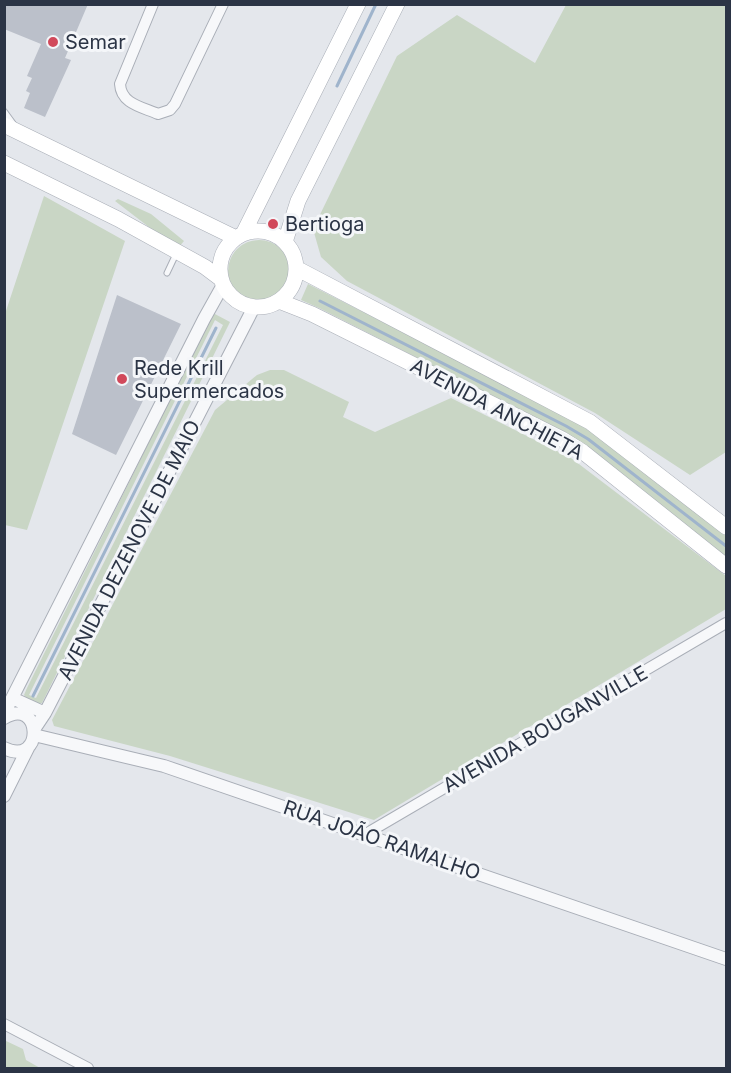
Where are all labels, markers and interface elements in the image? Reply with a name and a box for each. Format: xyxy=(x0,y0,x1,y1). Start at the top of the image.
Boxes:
place label: Semar xyxy=(65,30,126,54)
marker: Semar xyxy=(46,35,60,49)
place label: Bertioga xyxy=(285,212,364,236)
marker: Bertioga xyxy=(266,217,280,231)
street label: AVENIDA ANCHIETA xyxy=(406,353,588,465)
place label: Rede Krill Supermercados xyxy=(134,356,284,403)
marker: Rede Krill Supermercados xyxy=(115,372,129,386)
street label: AVENIDA DEZENOVE DE MAIO xyxy=(53,416,205,684)
street label: AVENIDA BOUGANVILLE xyxy=(438,661,652,797)
street label: RUA JOÃO RAMALHO xyxy=(280,794,484,885)

